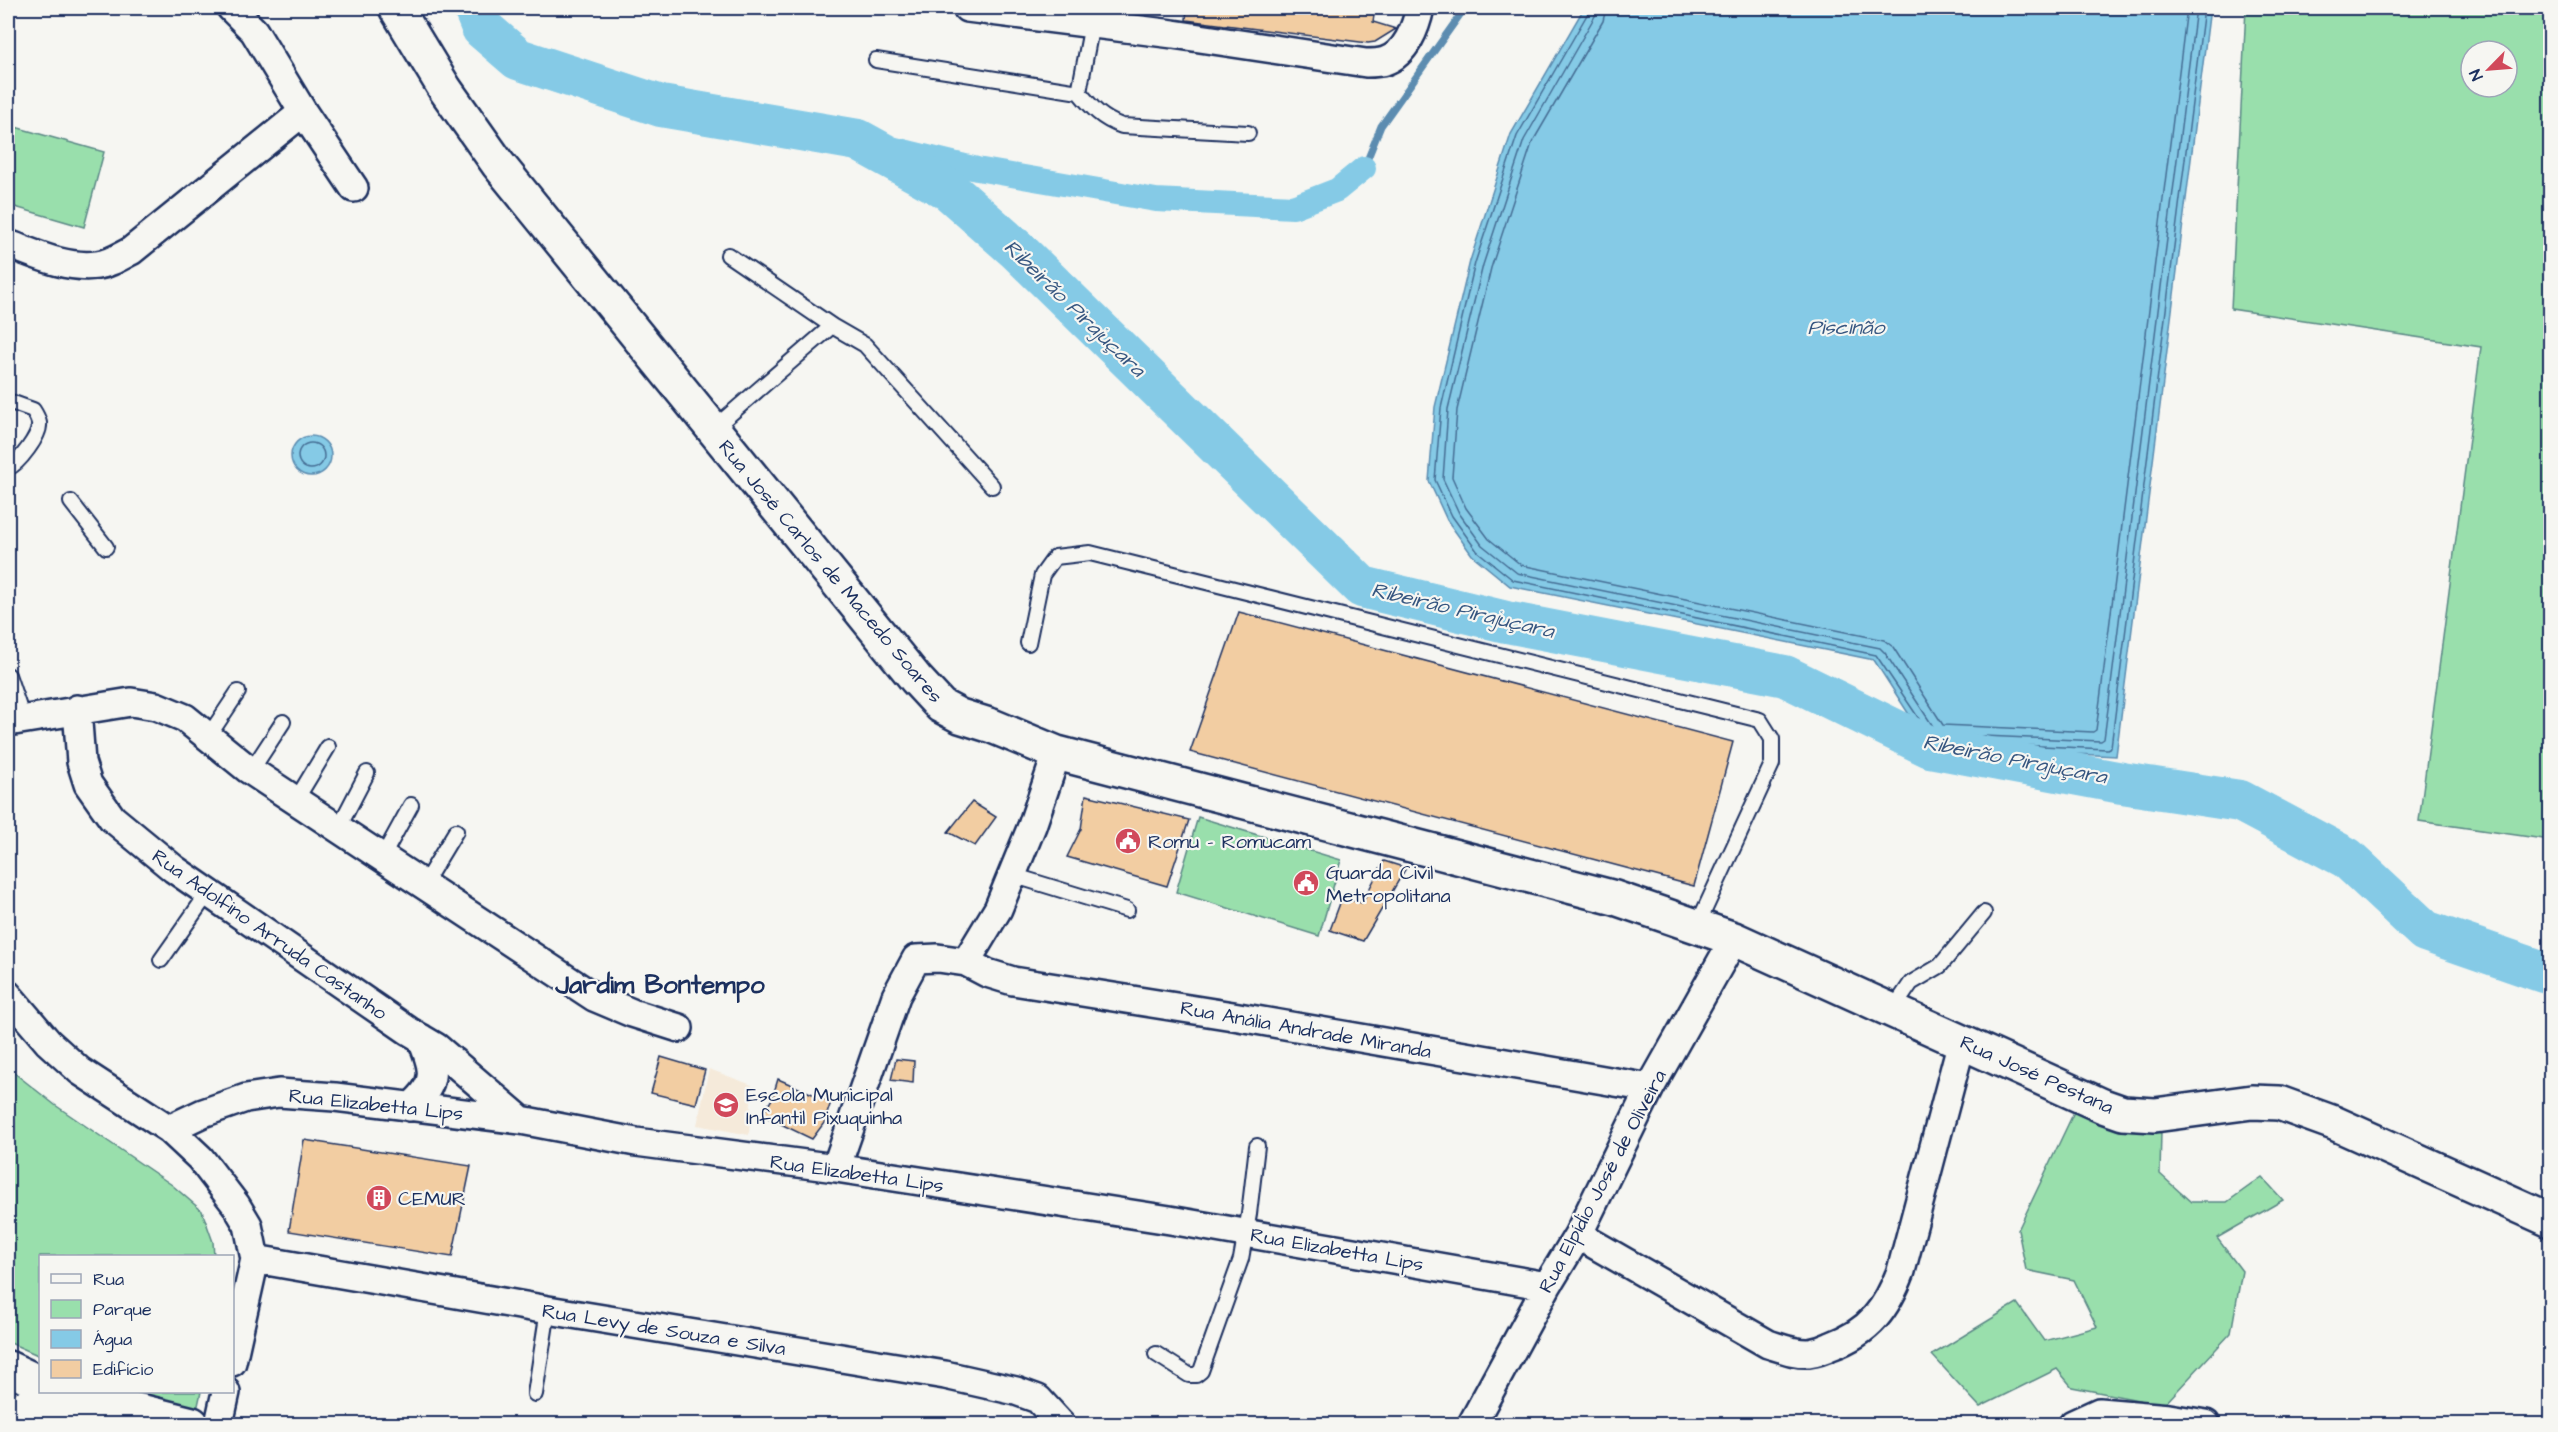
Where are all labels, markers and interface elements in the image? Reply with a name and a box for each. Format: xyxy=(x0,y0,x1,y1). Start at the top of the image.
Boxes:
north arrow xyxy=(2459,39,2519,99)
text: N xyxy=(2464,66,2488,84)
water label: Ribeirão Pirajuçara xyxy=(998,233,1153,384)
water label: Piscinão xyxy=(1808,313,1886,342)
street label: Rua José Carlos de Macedo Soares xyxy=(711,434,949,709)
water label: Ribeirão Pirajuçara xyxy=(1369,575,1558,646)
water label: Ribeirão Pirajuçara xyxy=(1921,727,2110,792)
public building icon: Romu - Romucam xyxy=(1113,826,1143,856)
place label: Romu - Romucam xyxy=(1148,828,1312,856)
street label: Rua Adolfino Arruda Castanho xyxy=(146,843,393,1027)
place label: Guarda Civil Metropolitana xyxy=(1326,859,1451,910)
public building icon: Guarda Civil Metropolitana xyxy=(1291,868,1321,898)
district label: Jardim Bontempo xyxy=(554,967,765,1003)
street label: Rua Anália Andrade Miranda xyxy=(1178,994,1434,1066)
street label: Rua José Pestana xyxy=(1955,1028,2118,1121)
street label: Rua Elpídio José de Oliveira xyxy=(1532,1065,1674,1298)
place label: Escola Municipal Infantil Pixuquinha xyxy=(746,1081,902,1132)
street label: Rua Elizabetta Lips xyxy=(287,1082,464,1128)
school or university icon: Escola Municipal Infantil Pixuquinha xyxy=(711,1090,741,1120)
street label: Rua Elizabetta Lips xyxy=(768,1148,946,1200)
building icon: CEMUR xyxy=(364,1183,394,1213)
place label: CEMUR xyxy=(398,1185,466,1213)
street label: Rua Elizabetta Lips xyxy=(1248,1221,1425,1279)
legend xyxy=(39,1255,234,1393)
text: Rua xyxy=(93,1267,124,1292)
text: Parque xyxy=(93,1297,152,1322)
street label: Rua Levy de Souza e Silva xyxy=(540,1297,788,1364)
text: Água xyxy=(93,1327,132,1353)
text: Edifício xyxy=(93,1357,153,1382)

